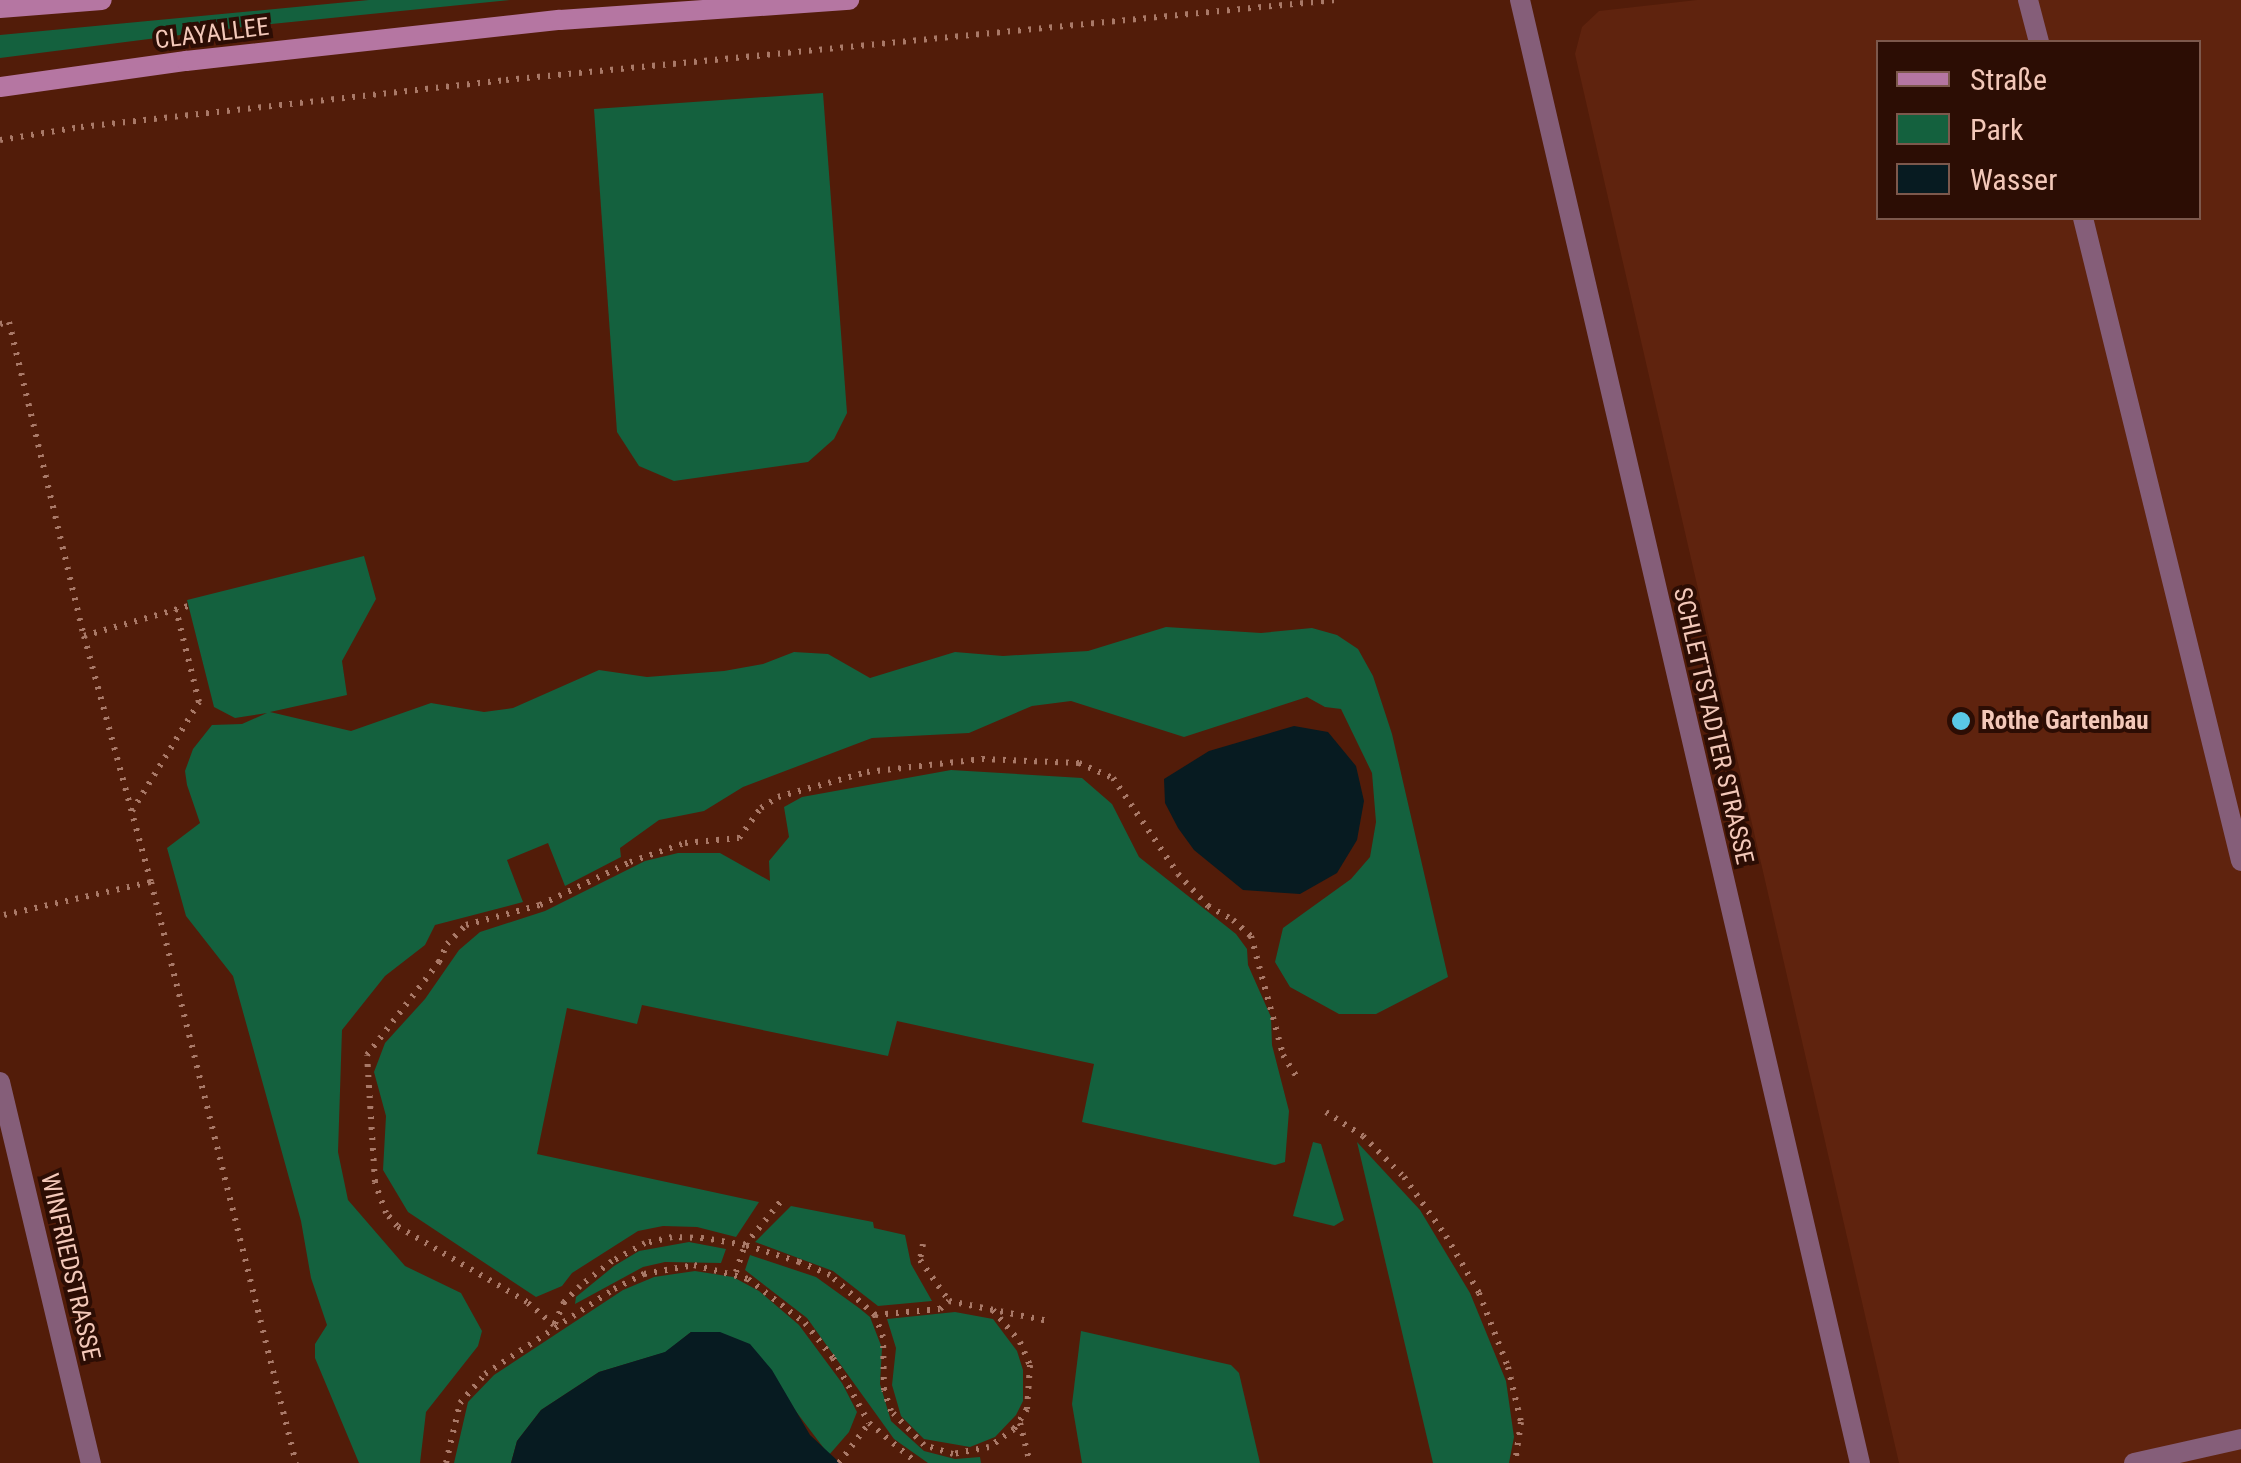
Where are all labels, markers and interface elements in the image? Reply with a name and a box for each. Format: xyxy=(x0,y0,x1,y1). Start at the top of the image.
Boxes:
street label: CLAYALLEE xyxy=(153,12,271,56)
legend xyxy=(1876,40,2201,220)
text: Straße xyxy=(1970,62,2047,97)
text: Park xyxy=(1970,112,2024,147)
text: Wasser xyxy=(1970,162,2057,197)
street label: SCHLETTSTADTER STRASSE xyxy=(1667,585,1759,867)
place label: Rothe Gartenbau xyxy=(1981,706,2149,736)
marker: Rothe Gartenbau xyxy=(1950,710,1972,732)
street label: WINFRIEDSTRASSE xyxy=(34,1171,106,1363)

